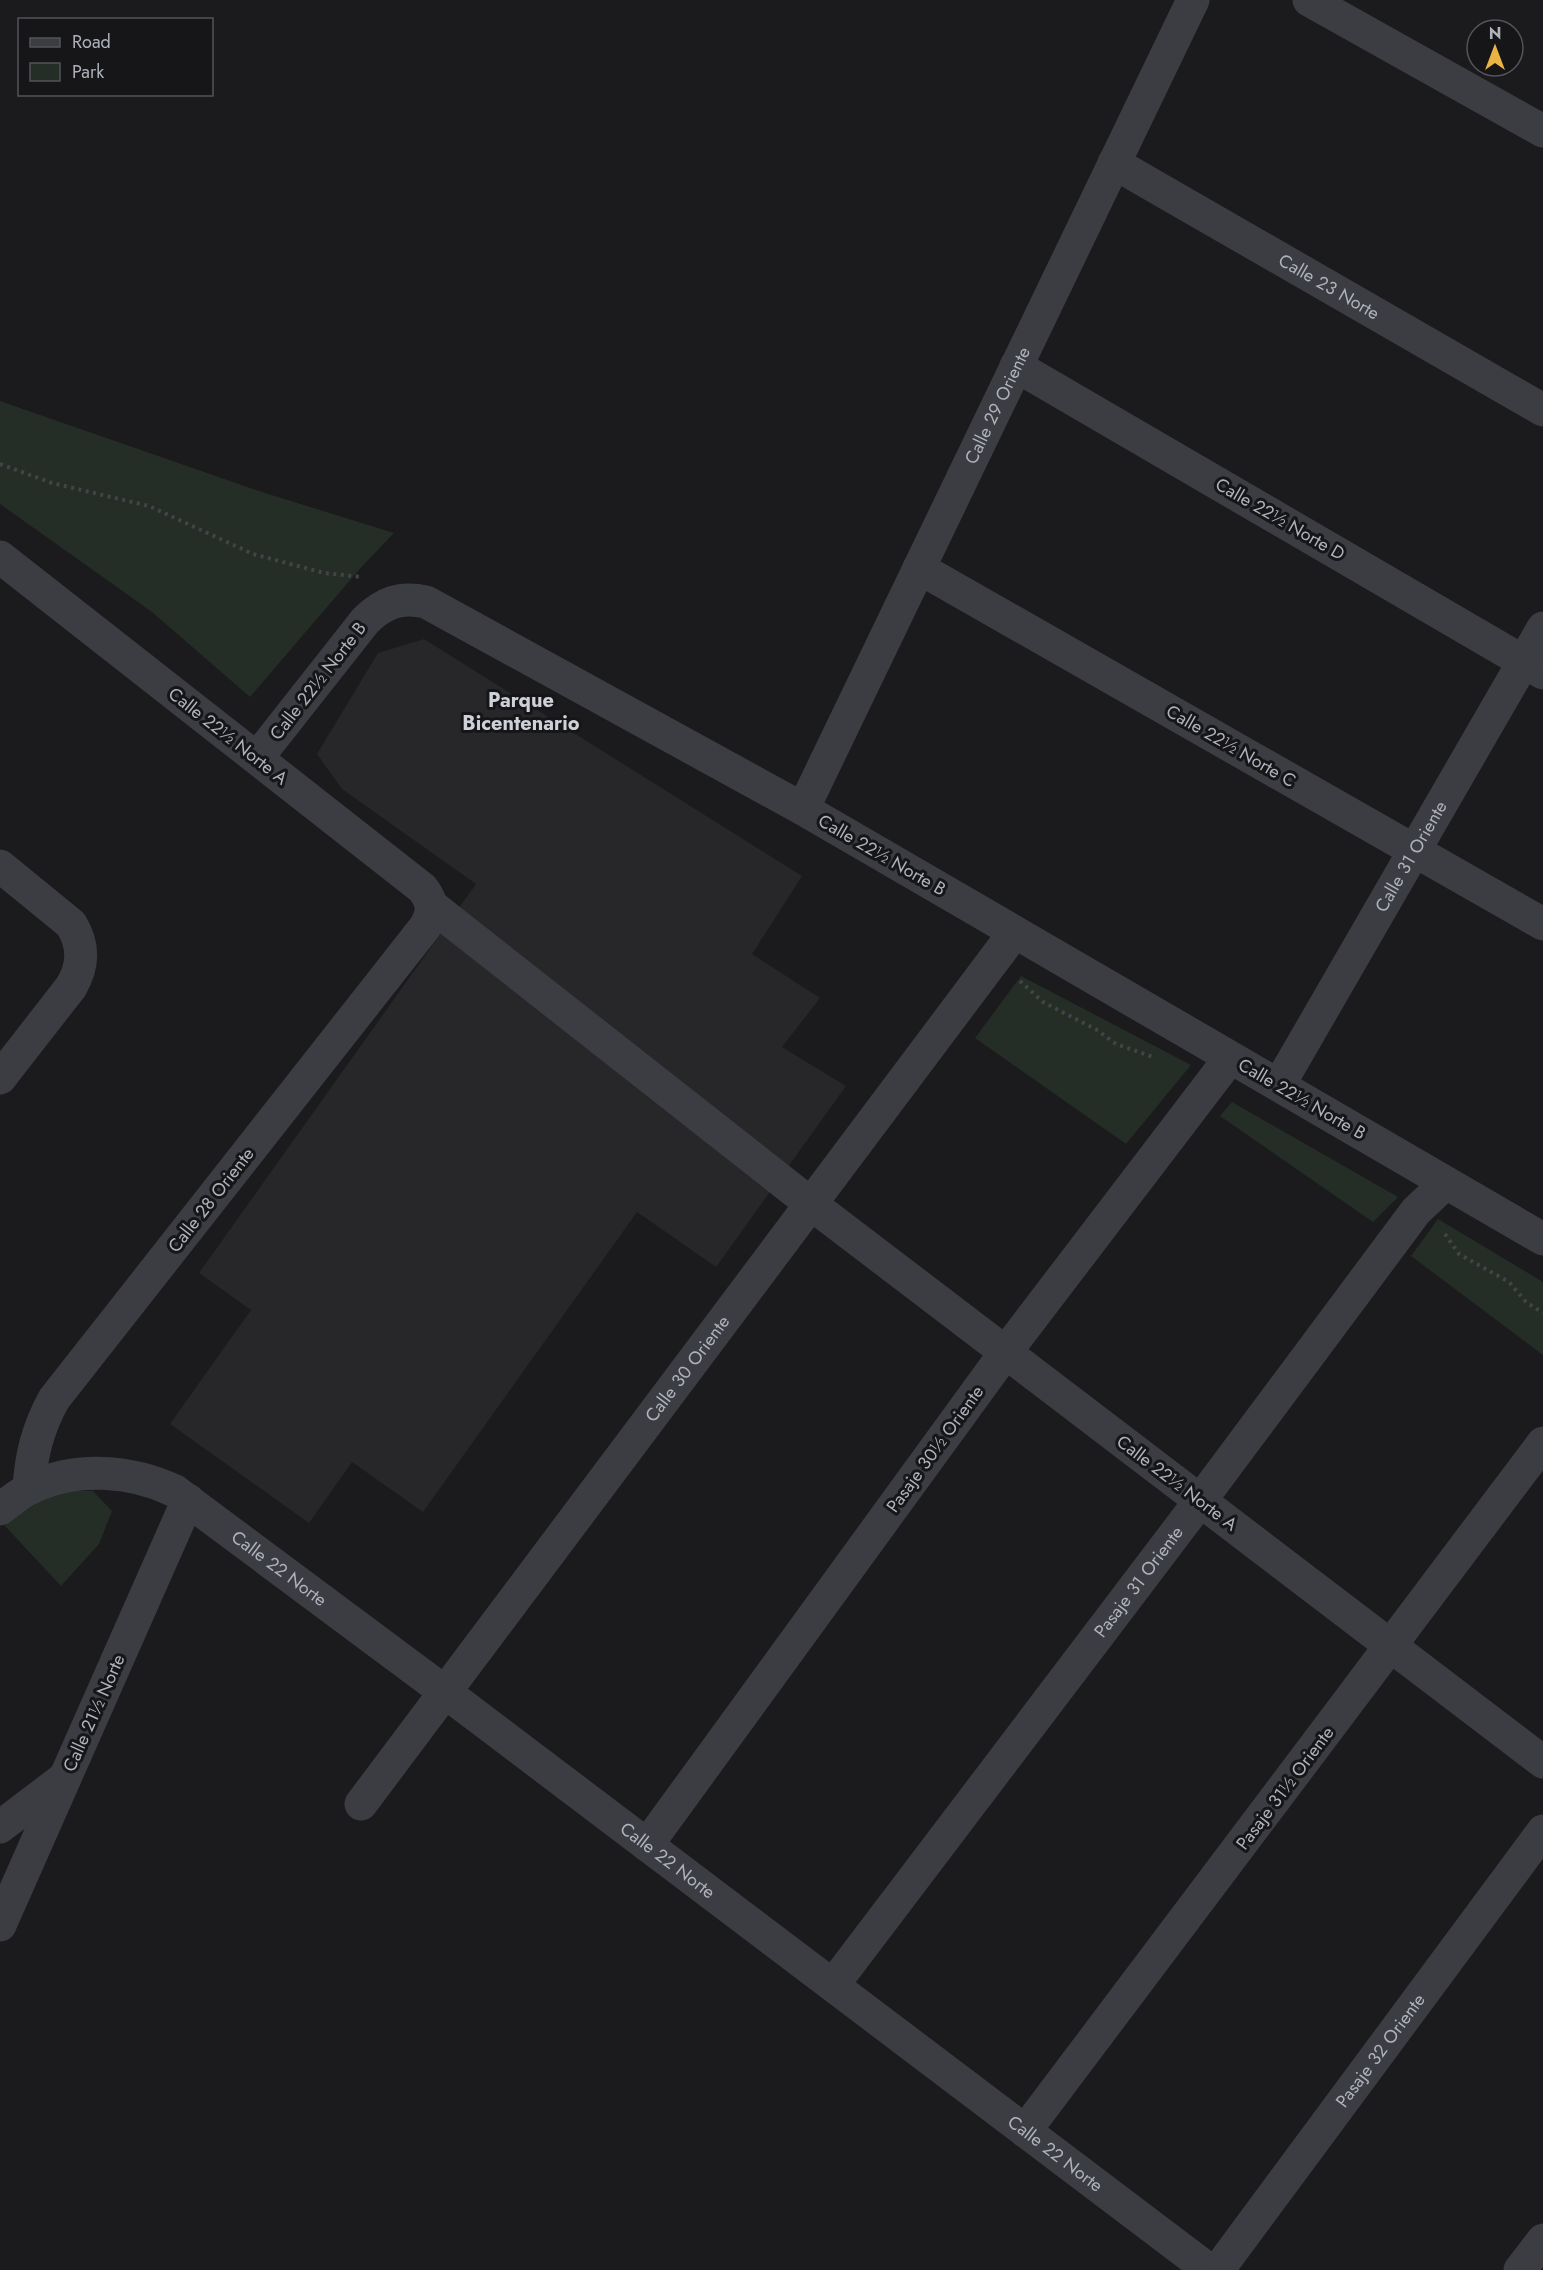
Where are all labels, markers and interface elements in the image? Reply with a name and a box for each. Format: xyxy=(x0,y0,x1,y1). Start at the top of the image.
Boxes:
legend xyxy=(18,18,213,96)
north arrow xyxy=(1465,18,1525,78)
text: N xyxy=(1489,22,1501,45)
text: Road xyxy=(72,29,111,55)
text: Park xyxy=(72,59,104,85)
street label: Calle 23 Norte xyxy=(1273,247,1384,326)
street label: Calle 29 Oriente xyxy=(958,342,1037,469)
street label: Calle 22½ Norte D xyxy=(1210,471,1350,567)
street label: Calle 22½ Norte B xyxy=(264,616,372,746)
street label: Calle 22½ Norte A xyxy=(163,681,293,791)
district label: Parque Bicentenario xyxy=(462,686,580,738)
street label: Calle 22½ Norte C xyxy=(1161,698,1301,794)
street label: Calle 31 Oriente xyxy=(1369,796,1454,917)
street label: Calle 22½ Norte B xyxy=(813,808,951,902)
street label: Calle 22½ Norte B xyxy=(1233,1052,1371,1146)
street label: Calle 28 Oriente xyxy=(162,1142,260,1258)
street label: Calle 30 Oriente xyxy=(639,1310,736,1428)
street label: Pasaje 30½ Oriente xyxy=(880,1380,990,1518)
street label: Calle 22½ Norte A xyxy=(1111,1429,1243,1537)
street label: Pasaje 31 Oriente xyxy=(1088,1521,1190,1643)
street label: Calle 22 Norte xyxy=(226,1524,332,1613)
street label: Calle 21½ Norte xyxy=(57,1650,131,1776)
street label: Pasaje 31½ Oriente xyxy=(1230,1721,1340,1855)
street label: Calle 22 Norte xyxy=(615,1816,721,1905)
street label: Pasaje 32 Oriente xyxy=(1330,1988,1431,2113)
street label: Calle 22 Norte xyxy=(1002,2109,1108,2198)

